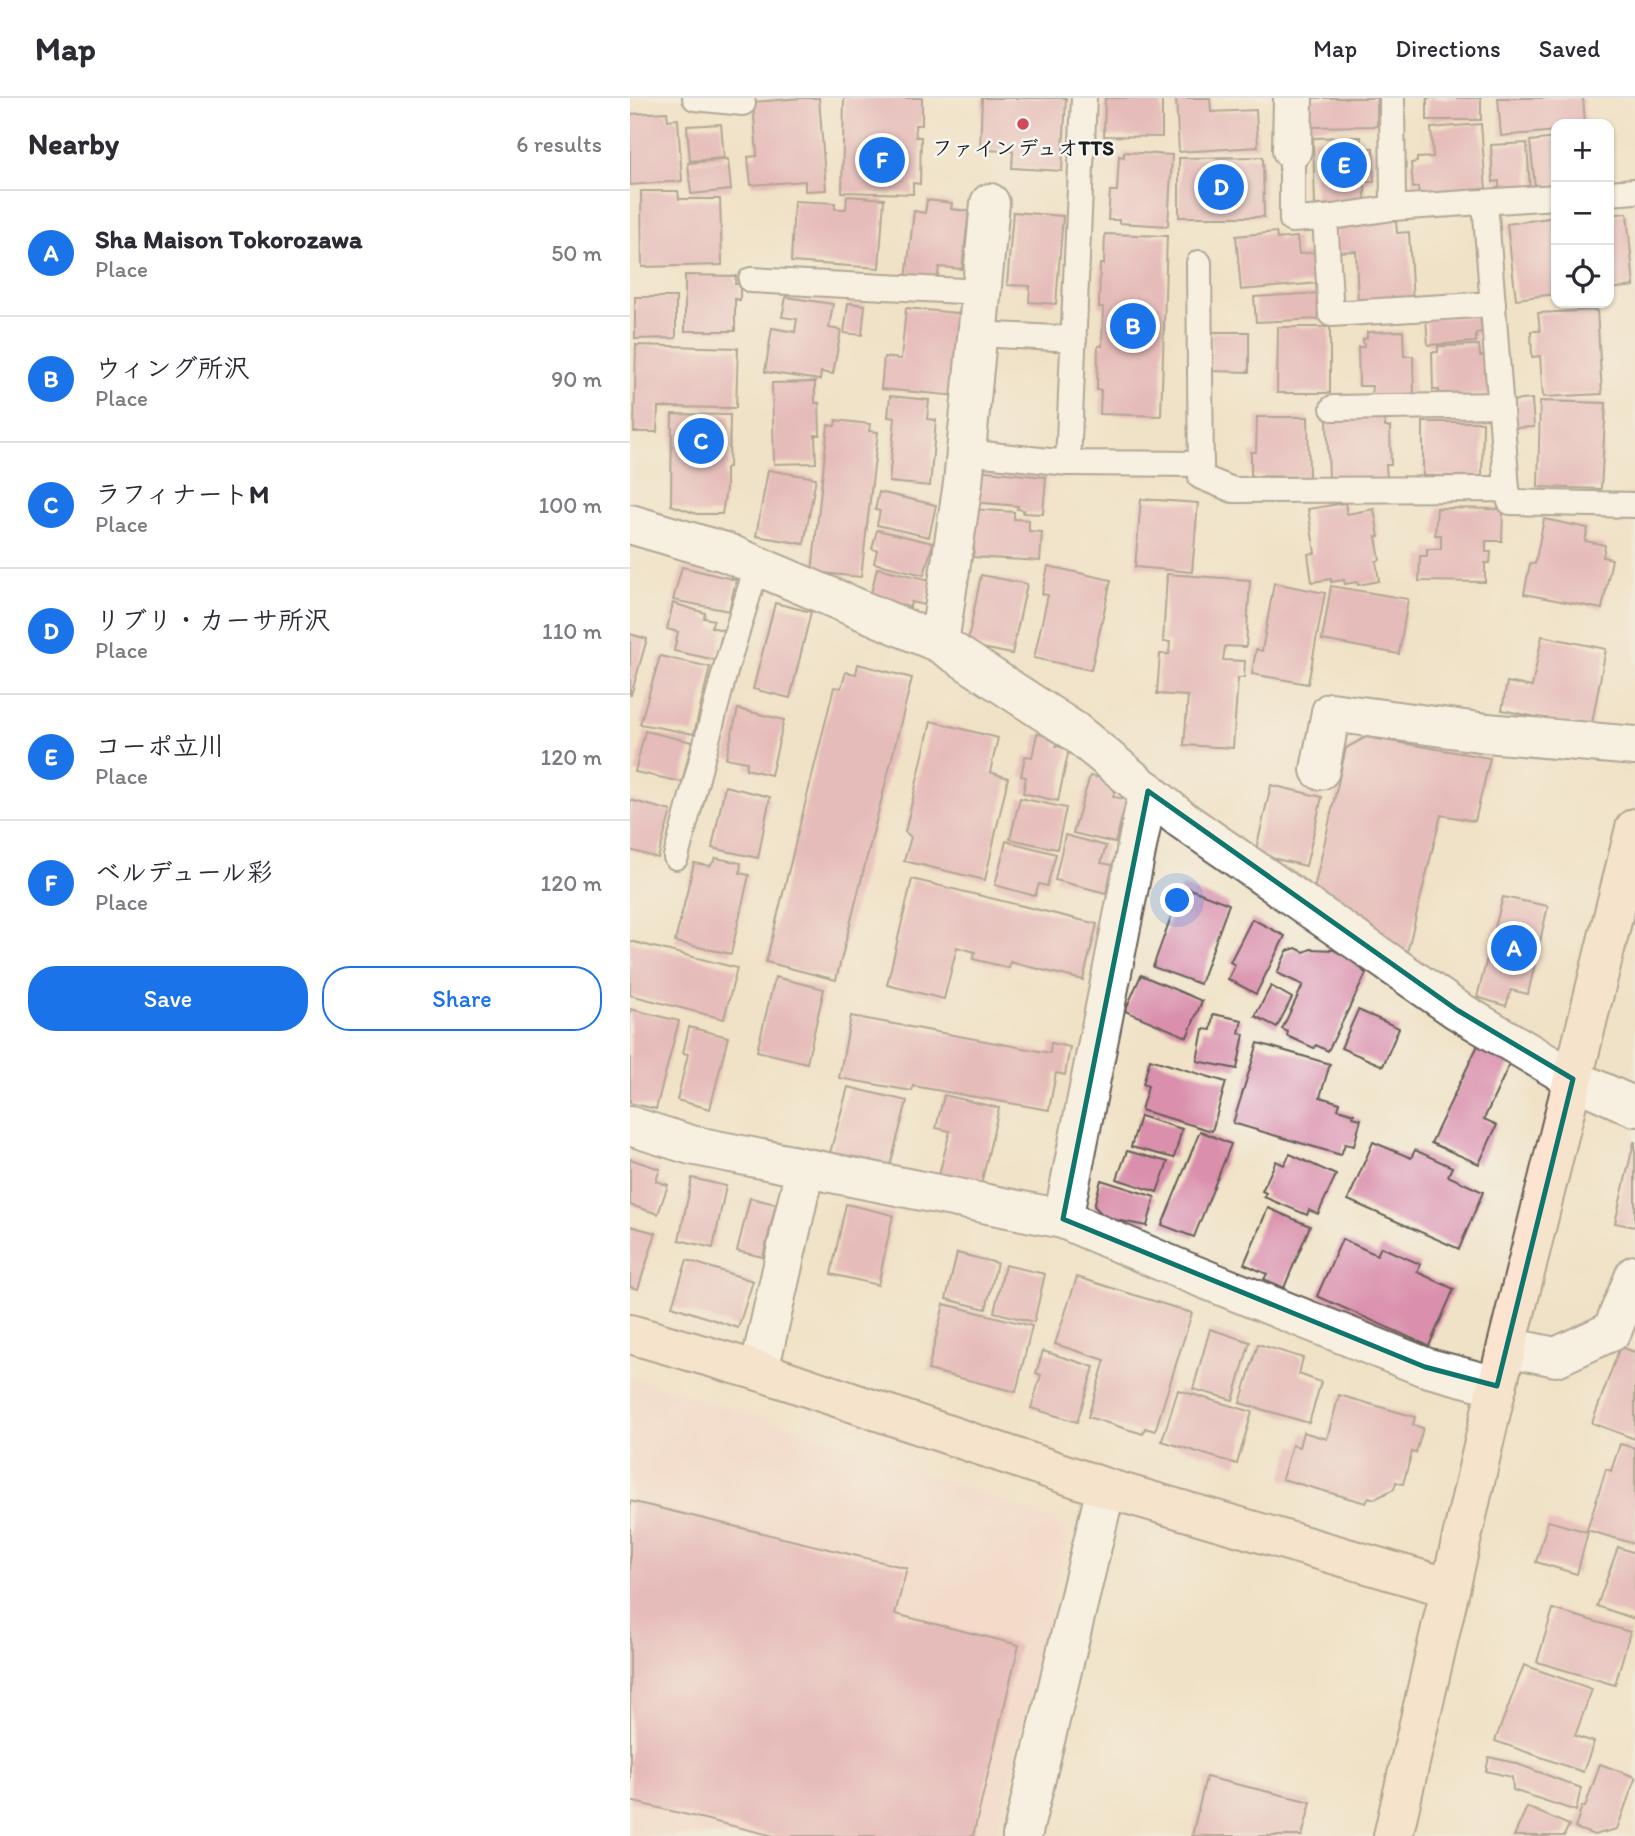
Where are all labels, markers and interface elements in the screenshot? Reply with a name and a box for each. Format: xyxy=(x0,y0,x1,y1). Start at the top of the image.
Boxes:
text: Map xyxy=(35,29,96,68)
text: Map xyxy=(1313,34,1357,63)
text: Directions xyxy=(1395,34,1501,63)
text: Saved xyxy=(1539,34,1600,63)
marker: ファインデュオTTS xyxy=(1015,116,1031,132)
map controls xyxy=(1551,119,1614,308)
button: + xyxy=(1551,119,1614,182)
text: Nearby xyxy=(28,125,119,162)
text: 6 results xyxy=(516,130,602,158)
pin: F xyxy=(859,134,905,186)
place label: ファインデュオTTS xyxy=(932,135,1114,160)
pin: E xyxy=(1321,139,1367,191)
pin: D xyxy=(1198,161,1244,213)
button: − xyxy=(1551,182,1614,245)
text: Sha Maison Tokorozawa xyxy=(95,223,362,255)
text: A xyxy=(44,239,58,267)
text: 50 m xyxy=(551,239,602,267)
button: locate xyxy=(1551,245,1614,308)
text: Place xyxy=(95,255,148,283)
pin: B xyxy=(1110,300,1156,352)
text: ウィング所沢 xyxy=(95,352,249,384)
text: B xyxy=(44,365,58,393)
text: 90 m xyxy=(551,365,602,393)
text: Place xyxy=(95,384,148,412)
pin: C xyxy=(678,415,724,467)
text: ラフィナートM xyxy=(95,478,269,510)
text: C xyxy=(44,491,58,519)
text: 100 m xyxy=(538,491,602,519)
text: Place xyxy=(95,510,148,538)
text: リブリ・カーサ所沢 xyxy=(95,604,330,636)
text: D xyxy=(43,617,59,645)
text: 110 m xyxy=(542,617,602,645)
text: Place xyxy=(95,636,148,664)
text: コーポ立川 xyxy=(95,730,225,762)
text: E xyxy=(45,743,57,771)
text: 120 m xyxy=(541,743,602,771)
text: Place xyxy=(95,762,148,790)
text: ベルデュール彩 xyxy=(95,856,273,888)
text: F xyxy=(45,869,57,897)
text: 120 m xyxy=(541,869,602,897)
your location xyxy=(1160,883,1194,917)
text: Place xyxy=(95,888,148,916)
pin: A xyxy=(1491,922,1537,974)
button: Save xyxy=(28,966,308,1031)
button: Share xyxy=(322,966,602,1031)

